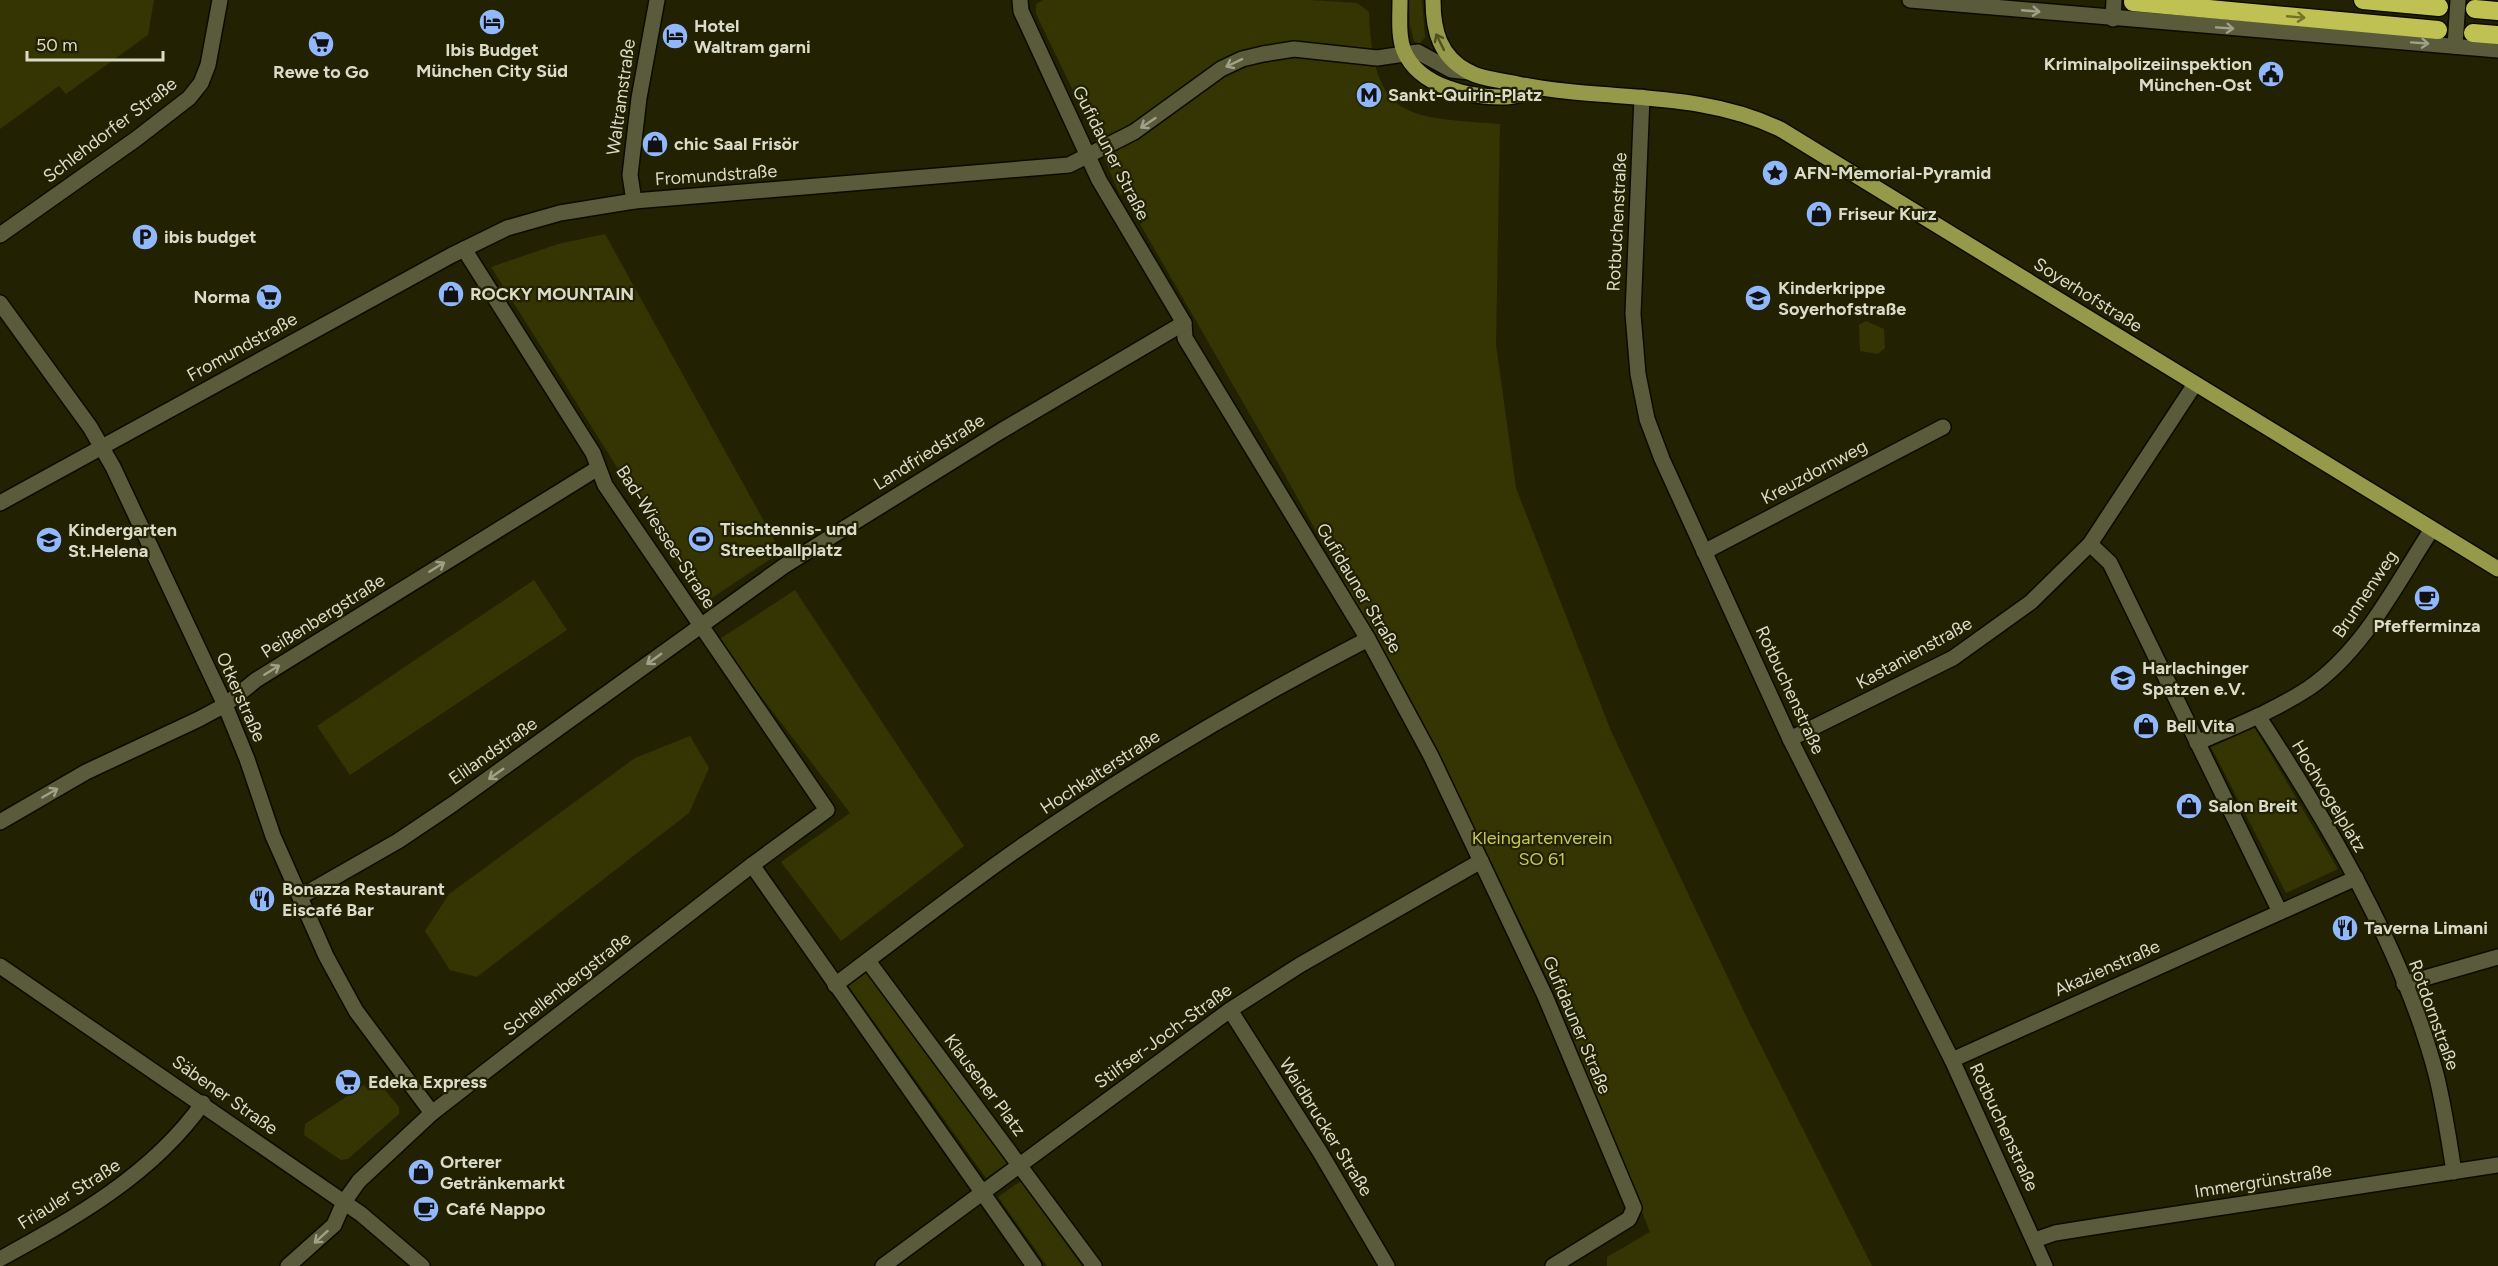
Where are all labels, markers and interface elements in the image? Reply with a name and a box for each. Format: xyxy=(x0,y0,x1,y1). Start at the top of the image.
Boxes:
one-way arrow xyxy=(2021,6,2041,17)
hotel icon: Ibis Budget München City Süd xyxy=(477,7,507,37)
one-way arrow xyxy=(2285,12,2305,23)
place label: Hotel Waltram garni xyxy=(694,15,811,58)
hotel icon: Hotel Waltram garni xyxy=(660,21,690,51)
one-way arrow xyxy=(2215,23,2235,34)
scale bar xyxy=(27,24,164,62)
supermarket icon: Rewe to Go xyxy=(306,29,336,59)
text: 50 m xyxy=(36,34,78,56)
one-way arrow xyxy=(1434,34,1446,51)
street label: Waltramstraße xyxy=(602,37,640,157)
one-way arrow xyxy=(2409,38,2429,49)
place label: Ibis Budget München City Süd xyxy=(416,39,568,82)
place label: Kriminalpolizeiinspektion München-Ost xyxy=(2044,53,2252,96)
one-way arrow xyxy=(1225,58,1243,70)
public building icon: Kriminalpolizeiinspektion München-Ost xyxy=(2256,59,2286,89)
place label: Rewe to Go xyxy=(273,61,369,83)
street label: Schlehdorfer Straße xyxy=(39,72,181,187)
metro station icon: Sankt-Quirin-Platz xyxy=(1354,80,1384,110)
street label: Gufidauner Straße xyxy=(1068,82,1154,224)
place label: Sankt-Quirin-Platz xyxy=(1388,84,1542,106)
one-way arrow xyxy=(1140,117,1157,129)
shop icon: chic Saal Frisör xyxy=(640,129,670,159)
place label: chic Saal Frisör xyxy=(674,133,799,155)
street label: Rotbuchenstraße xyxy=(1602,152,1632,292)
place icon: AFN-Memorial-Pyramid xyxy=(1760,158,1790,188)
street label: Fromundstraße xyxy=(654,160,778,190)
place label: AFN-Memorial-Pyramid xyxy=(1794,162,1991,184)
shop icon: Friseur Kurz xyxy=(1804,199,1834,229)
place label: Friseur Kurz xyxy=(1838,203,1937,225)
parking icon: ibis budget xyxy=(130,222,160,252)
place label: ibis budget xyxy=(164,226,257,248)
street label: Soyerhofstraße xyxy=(2030,253,2147,337)
place label: Kinderkrippe Soyerhofstraße xyxy=(1778,277,1906,320)
shop icon: ROCKY MOUNTAIN xyxy=(436,279,466,309)
supermarket icon: Norma xyxy=(254,282,284,312)
place label: ROCKY MOUNTAIN xyxy=(470,283,634,305)
school or university icon: Kinderkrippe Soyerhofstraße xyxy=(1743,283,1773,313)
place label: Norma xyxy=(194,286,250,308)
street label: Fromundstraße xyxy=(183,308,301,386)
street label: Landfriedstraße xyxy=(869,409,989,495)
street label: Kreuzdornweg xyxy=(1757,435,1871,509)
street label: Bad-Wiessee-Straße xyxy=(611,461,721,613)
place label: Tischtennis- und Streetballplatz xyxy=(720,518,857,561)
place label: Kindergarten St.Helena xyxy=(68,519,177,562)
street label: Gufidauner Straße xyxy=(1312,519,1407,657)
sports icon: Tischtennis- und Streetballplatz xyxy=(686,524,716,554)
school or university icon: Kindergarten St.Helena xyxy=(34,525,64,555)
street label: Brunnenweg xyxy=(2328,546,2402,642)
one-way arrow xyxy=(429,561,445,573)
street label: Peißenbergstraße xyxy=(257,569,389,663)
cafe icon: Pfefferminza xyxy=(2412,583,2442,613)
street label: Kastanienstraße xyxy=(1852,612,1976,694)
place label: Pfefferminza xyxy=(2373,615,2481,637)
street label: Rotbuchenstraße xyxy=(1751,622,1829,758)
street label: Otkerstraße xyxy=(211,649,271,745)
one-way arrow xyxy=(647,653,663,666)
place label: Harlachinger Spatzen e.V. xyxy=(2142,657,2249,700)
school or university icon: Harlachinger Spatzen e.V. xyxy=(2108,663,2138,693)
one-way arrow xyxy=(263,664,280,676)
shop icon: Bell Vita xyxy=(2131,711,2161,741)
street label: Elilandstraße xyxy=(445,712,542,790)
place label: Bell Vita xyxy=(2166,715,2235,737)
street label: Hochkalterstraße xyxy=(1036,725,1164,819)
street label: Hochvogelplatz xyxy=(2287,736,2371,856)
one-way arrow xyxy=(489,768,505,780)
one-way arrow xyxy=(41,787,59,798)
shop icon: Salon Breit xyxy=(2174,791,2204,821)
place label: Salon Breit xyxy=(2208,795,2298,817)
park label: Kleingartenverein SO 61 xyxy=(1472,827,1612,870)
place label: Bonazza Restaurant Eiscafé Bar xyxy=(282,878,445,921)
restaurant icon: Bonazza Restaurant Eiscafé Bar xyxy=(247,884,277,914)
restaurant icon: Taverna Limani xyxy=(2330,913,2360,943)
place label: Taverna Limani xyxy=(2364,917,2488,939)
street label: Schellenbergstraße xyxy=(499,927,635,1041)
street label: Akazienstraße xyxy=(2051,935,2163,1001)
street label: Gufidauner Straße xyxy=(1538,953,1616,1097)
street label: Rotdornstraße xyxy=(2404,957,2464,1073)
street label: Stilfser-Joch-Straße xyxy=(1090,979,1236,1093)
street label: Klausener Platz xyxy=(940,1030,1031,1140)
street label: Säbener Straße xyxy=(168,1050,282,1140)
street label: Waidbrucker Straße xyxy=(1275,1054,1378,1200)
street label: Rotbuchenstraße xyxy=(1965,1059,2043,1195)
supermarket icon: Edeka Express xyxy=(333,1067,363,1097)
place label: Edeka Express xyxy=(368,1071,488,1093)
place label: Orterer Getränkemarkt xyxy=(440,1151,565,1194)
street label: Friauler Straße xyxy=(14,1154,124,1234)
shop icon: Orterer Getränkemarkt xyxy=(406,1157,436,1187)
street label: Immergrünstraße xyxy=(2193,1159,2333,1203)
cafe icon: Café Nappo xyxy=(411,1194,441,1224)
place label: Café Nappo xyxy=(446,1198,545,1220)
one-way arrow xyxy=(313,1230,328,1244)

